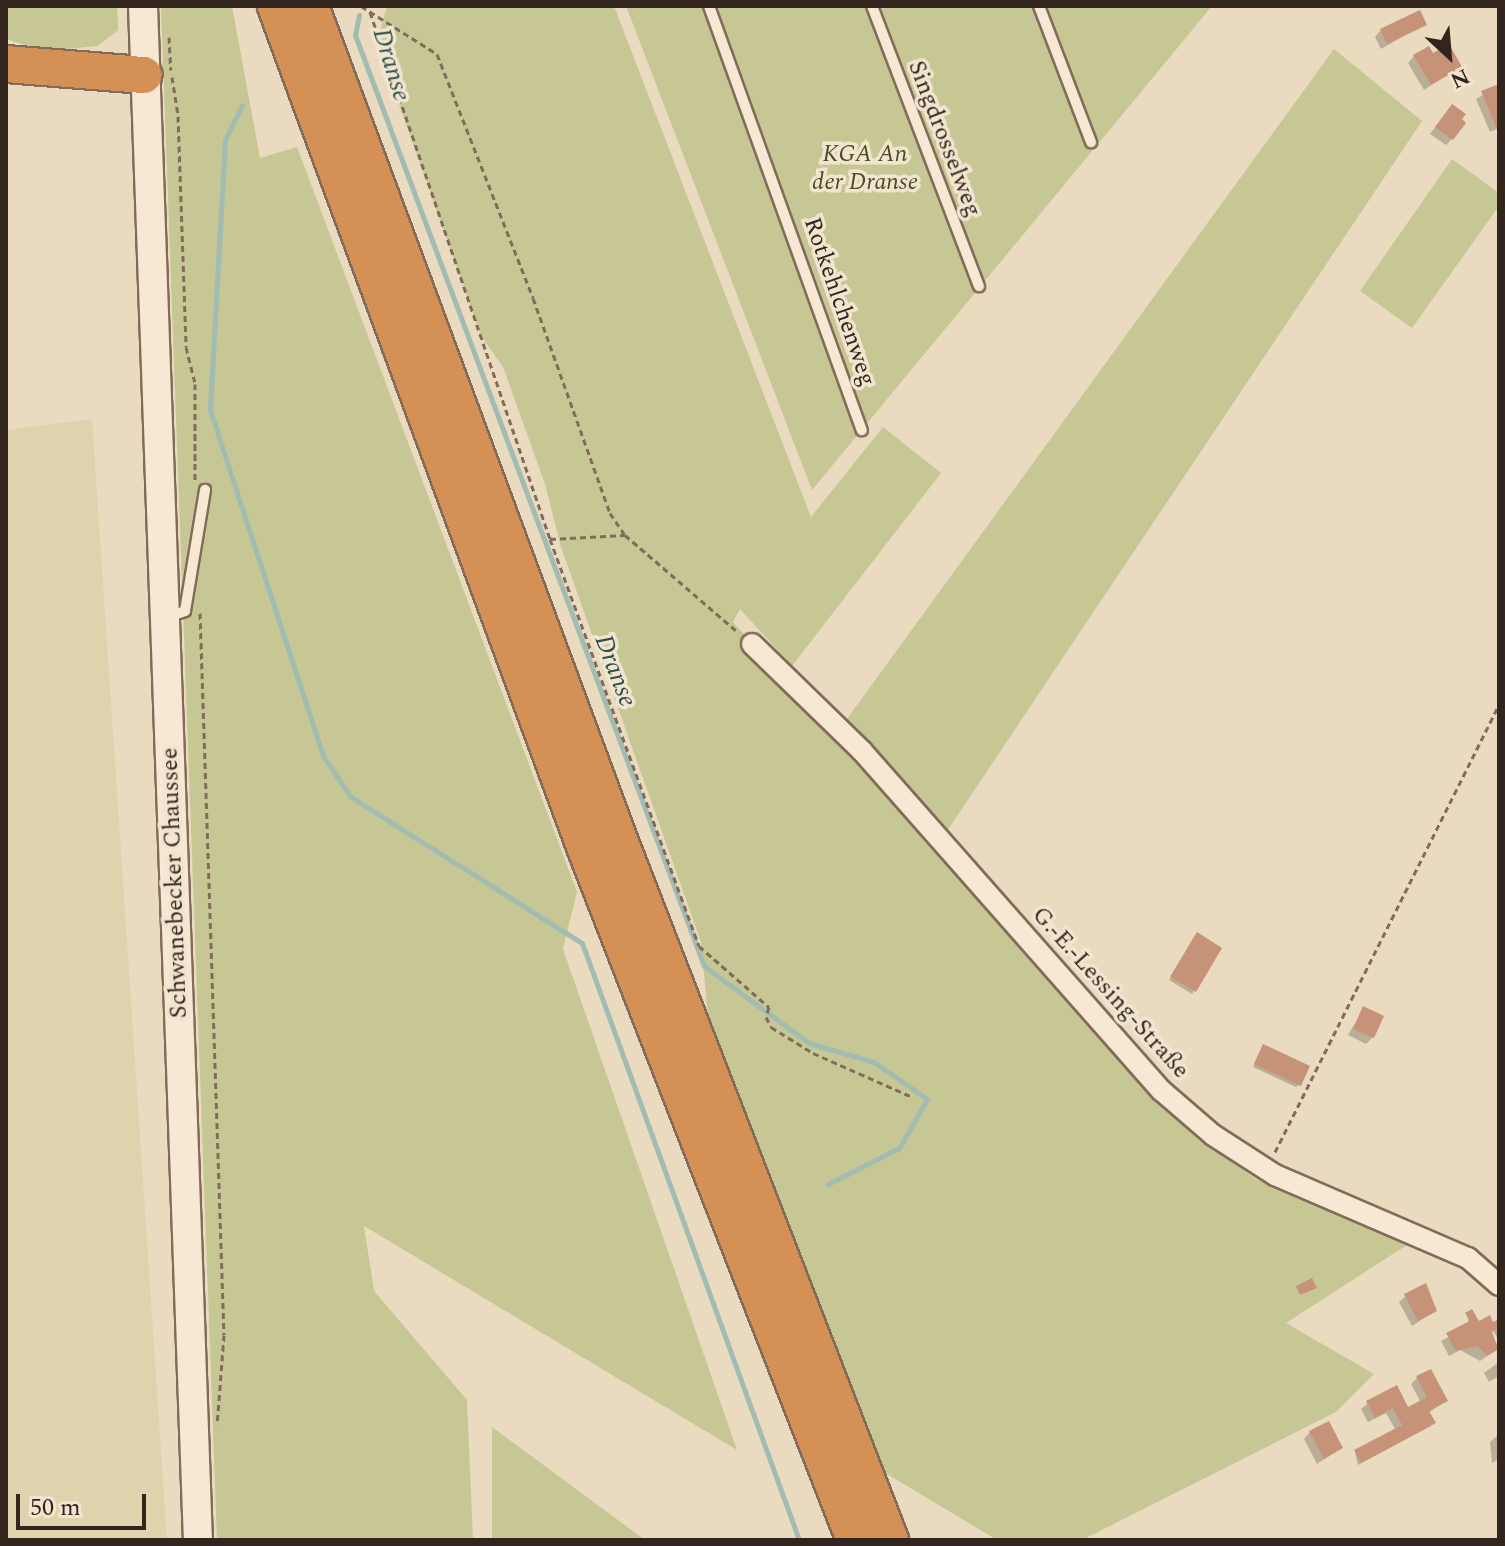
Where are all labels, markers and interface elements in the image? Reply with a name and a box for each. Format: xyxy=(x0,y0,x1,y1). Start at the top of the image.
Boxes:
north arrow xyxy=(1409,16,1489,96)
water label: Dranse xyxy=(365,25,417,105)
street label: Singdrosselweg xyxy=(901,57,987,221)
text: N xyxy=(1444,59,1475,97)
park label: KGA An der Dranse xyxy=(812,141,918,197)
street label: Rotkehlchenweg xyxy=(797,214,881,390)
water label: Dranse xyxy=(587,630,643,712)
street label: Schwanebecker Chaussee xyxy=(156,747,194,1019)
street label: G.-E.-Lessing-Straße xyxy=(1025,901,1195,1085)
scale bar xyxy=(20,1478,150,1528)
text: 50 m xyxy=(30,1490,81,1526)

